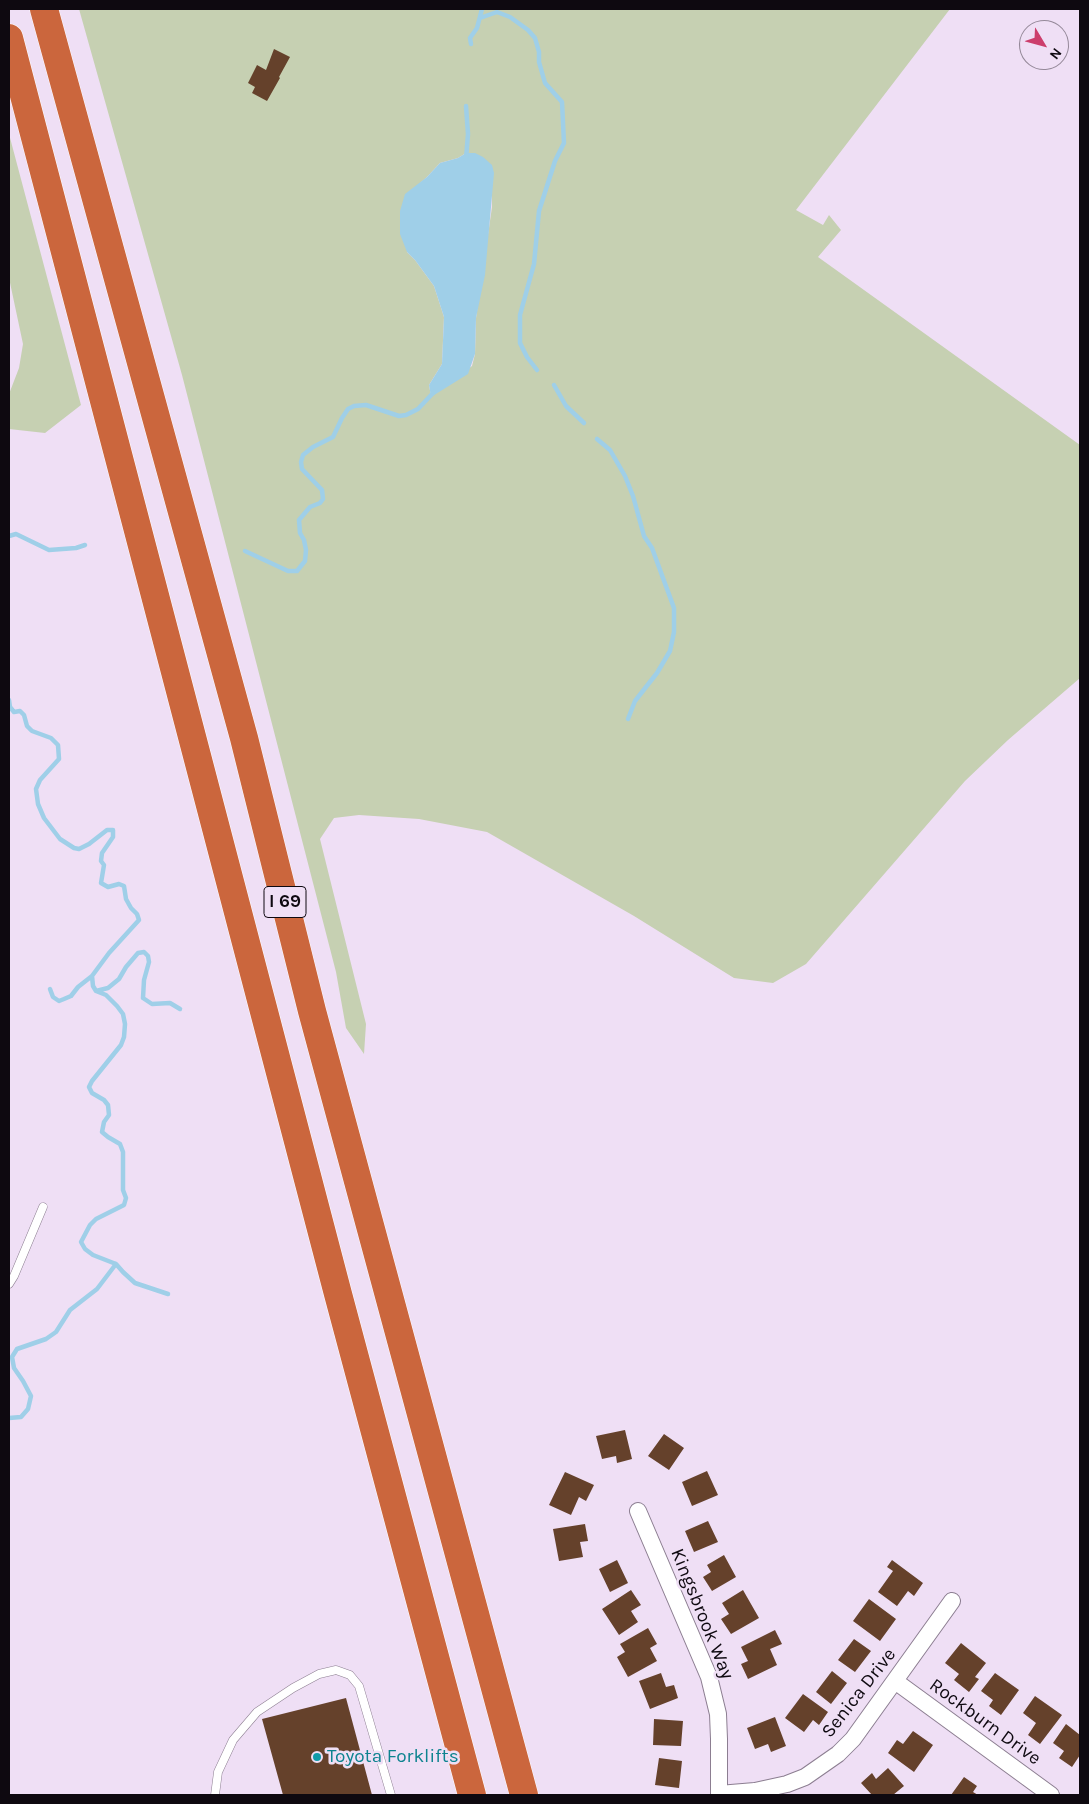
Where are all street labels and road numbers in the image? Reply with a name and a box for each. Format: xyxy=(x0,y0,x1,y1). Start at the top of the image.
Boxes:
road number: I 69 xyxy=(264,886,306,918)
street label: Kingsbrook Way xyxy=(665,1545,739,1683)
street label: Senica Drive xyxy=(817,1644,901,1742)
street label: Rockburn Drive xyxy=(925,1674,1045,1770)

